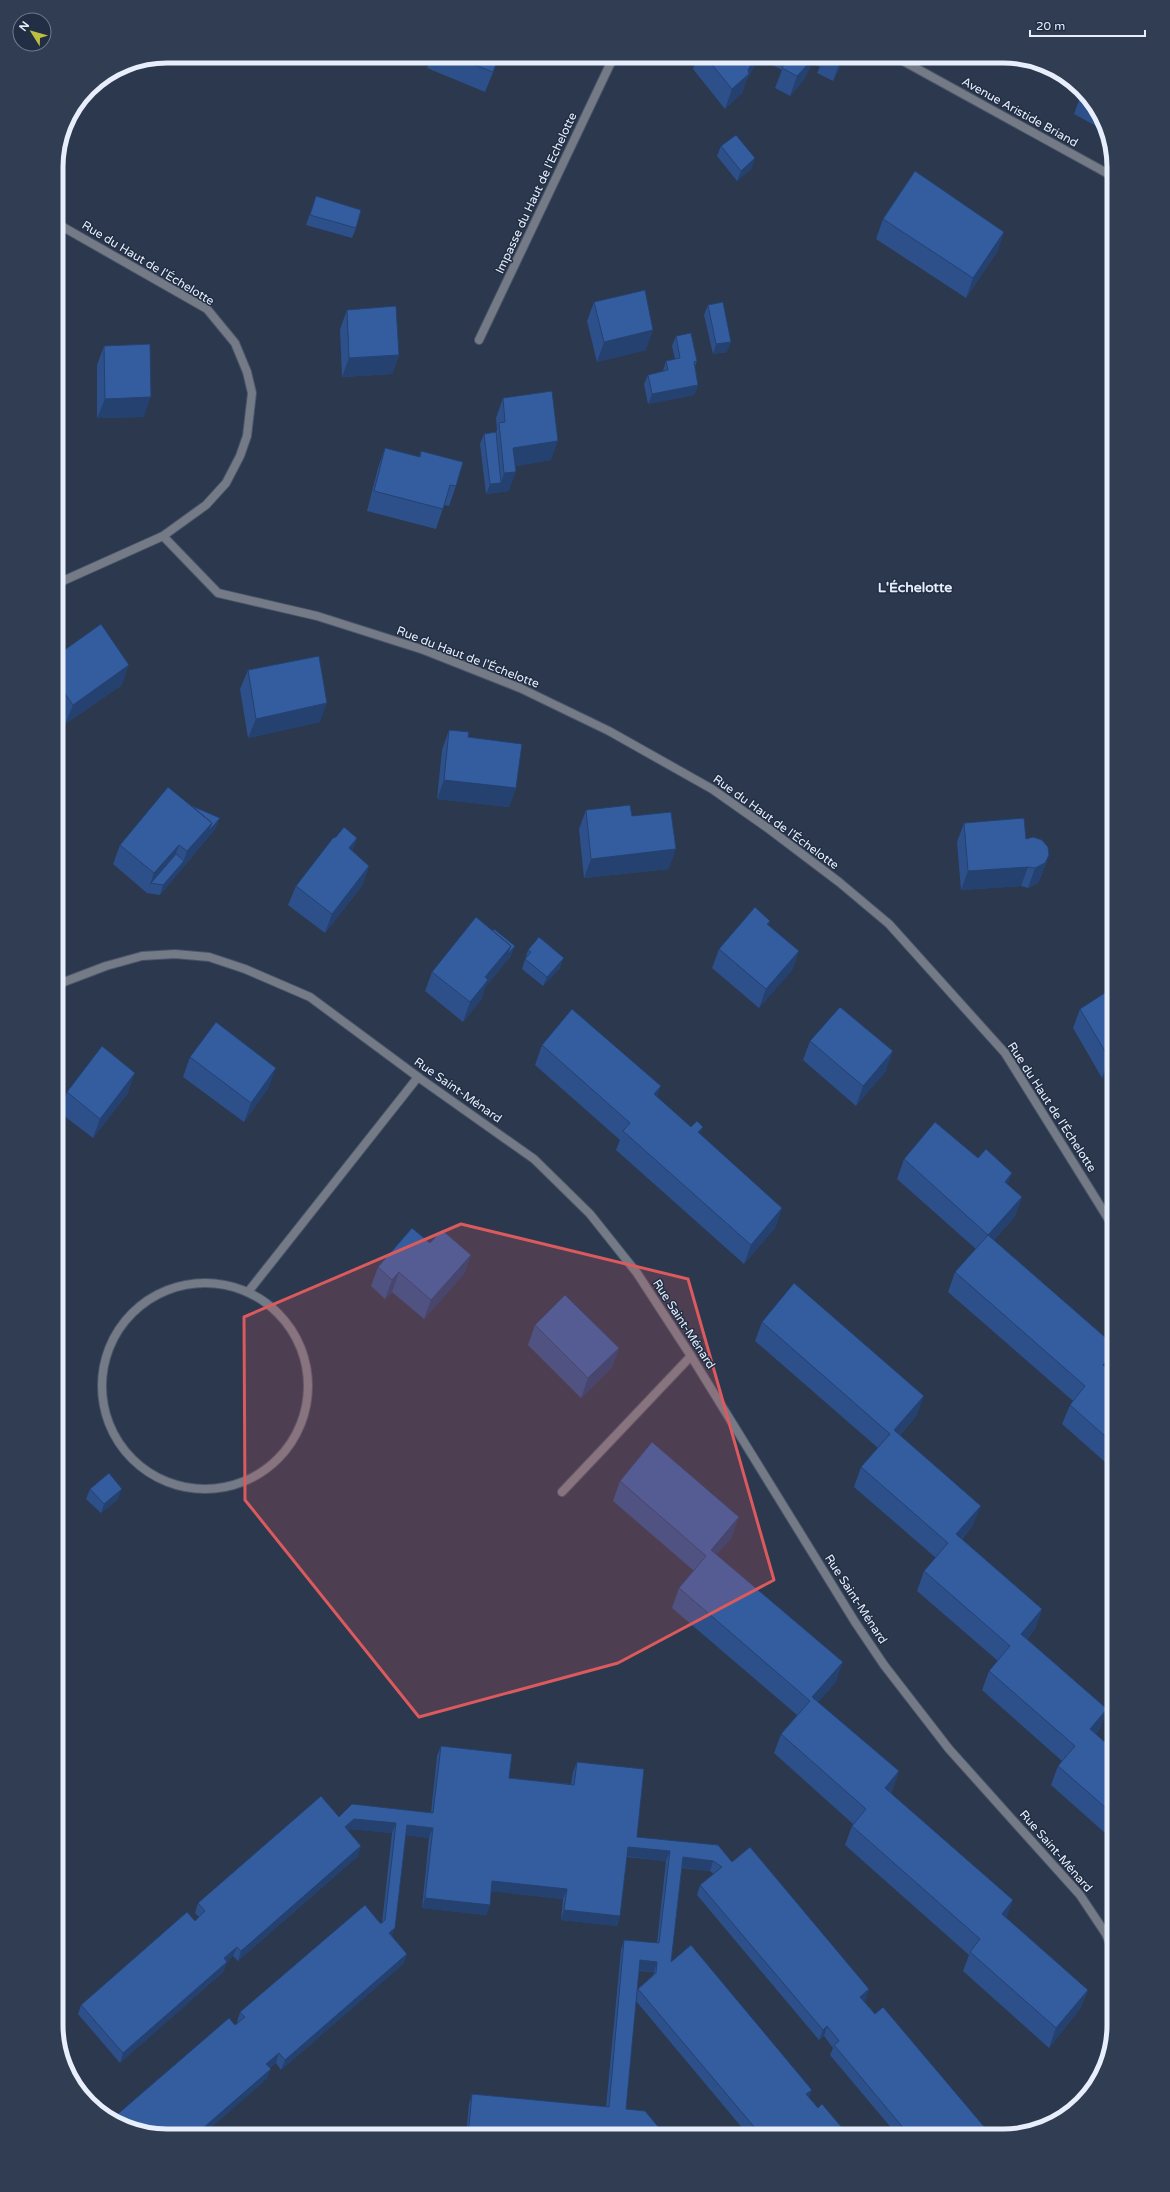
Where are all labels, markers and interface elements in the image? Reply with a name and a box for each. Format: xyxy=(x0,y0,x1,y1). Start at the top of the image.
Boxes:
north arrow xyxy=(12,12,52,52)
scale bar xyxy=(1030,12,1145,38)
text: N xyxy=(17,19,32,34)
text: 20 m xyxy=(1036,19,1065,33)
street label: Avenue Aristide Briand xyxy=(959,74,1081,150)
street label: Impasse du Haut de l'Echelotte xyxy=(492,110,580,276)
street label: Rue du Haut de l'Échelotte xyxy=(79,218,217,308)
district label: L'Échelotte xyxy=(878,579,952,596)
street label: Rue du Haut de l'Échelotte xyxy=(395,623,542,691)
street label: Rue du Haut de l'Échelotte xyxy=(710,772,842,872)
street label: Rue du Haut de l'Échelotte xyxy=(1005,1040,1099,1175)
street label: Rue Saint-Ménard xyxy=(411,1054,505,1126)
street label: Rue Saint-Ménard xyxy=(650,1277,718,1371)
street label: Rue Saint-Ménard xyxy=(822,1552,890,1646)
street label: Rue Saint-Ménard xyxy=(1017,1807,1095,1895)

